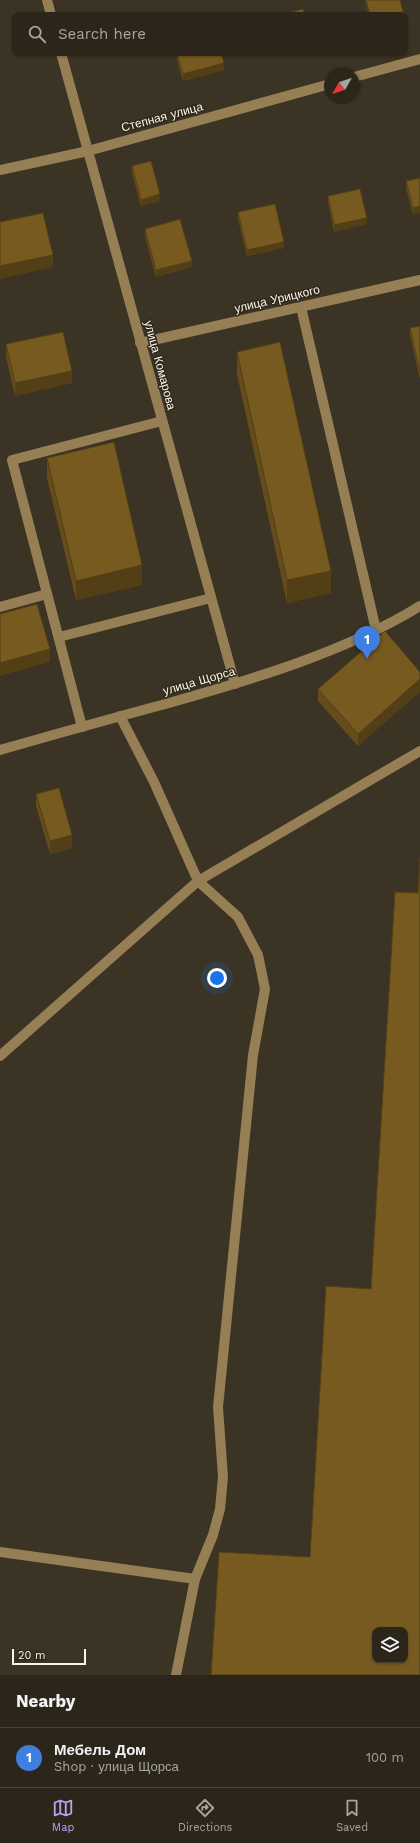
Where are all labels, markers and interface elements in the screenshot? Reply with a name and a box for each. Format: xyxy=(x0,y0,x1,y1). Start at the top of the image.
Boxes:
search box xyxy=(12,12,408,56)
icon: search xyxy=(26,23,48,45)
text: Search here xyxy=(58,25,146,43)
north arrow xyxy=(324,68,360,104)
street label: Степная улица xyxy=(120,99,205,135)
street label: улица Урицкого xyxy=(233,282,321,316)
street label: улица Комарова xyxy=(141,319,179,412)
pin: 1 xyxy=(354,626,380,659)
street label: улица Щорса xyxy=(161,664,237,698)
your location xyxy=(207,968,227,988)
map controls xyxy=(372,1627,408,1663)
button: layers xyxy=(372,1627,408,1663)
scale bar xyxy=(12,1647,86,1666)
text: 20 m xyxy=(18,1649,46,1662)
text: Nearby xyxy=(16,1691,75,1711)
text: Мебель Дом xyxy=(54,1741,146,1759)
text: 1 xyxy=(26,1750,32,1765)
text: 100 m xyxy=(366,1750,404,1765)
text: Shop · улица Щорса xyxy=(54,1759,179,1774)
tab: Map xyxy=(52,1797,74,1834)
tab: Directions xyxy=(178,1797,232,1834)
tab: Saved xyxy=(336,1797,368,1834)

